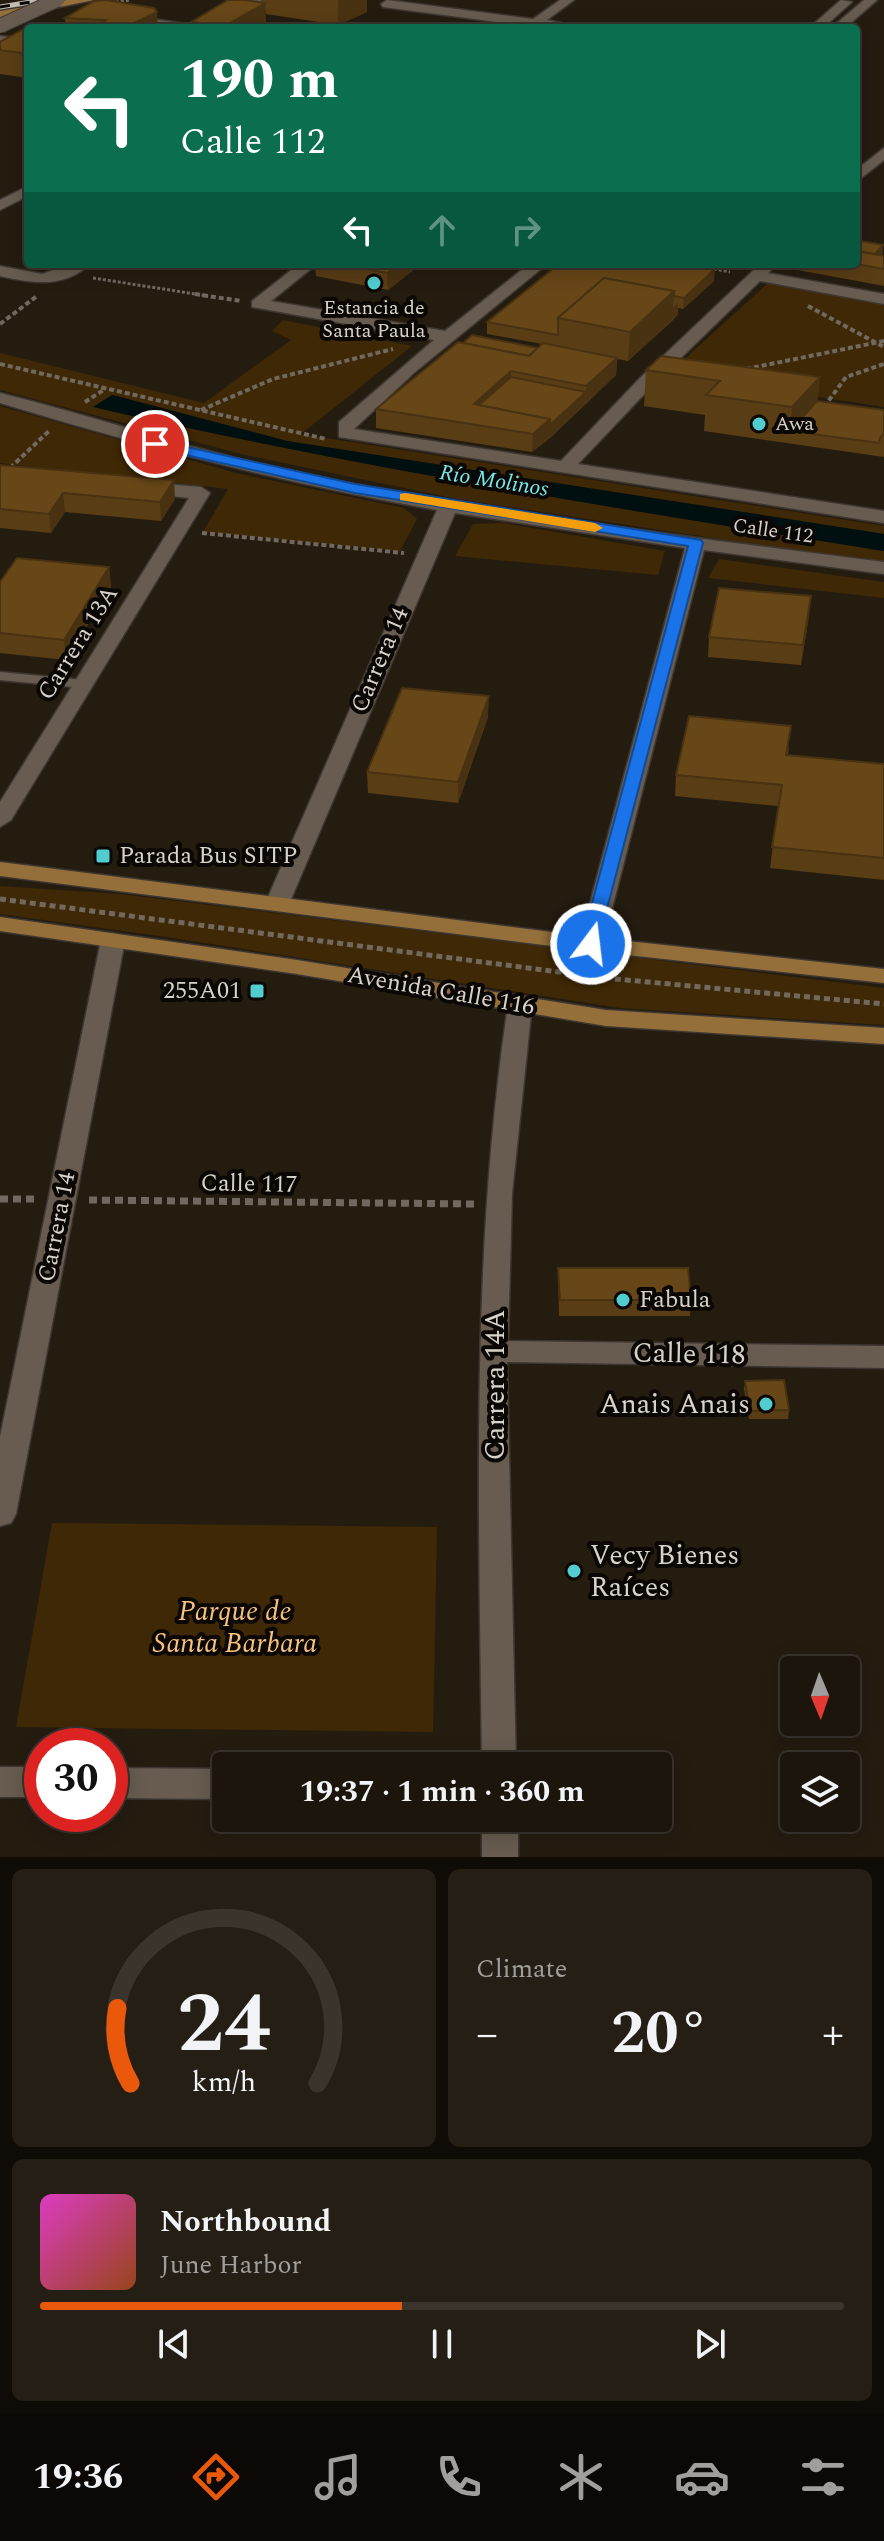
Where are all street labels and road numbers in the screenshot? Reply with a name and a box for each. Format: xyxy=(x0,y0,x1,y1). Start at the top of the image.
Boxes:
street label: Calle 112 xyxy=(731,511,815,551)
street label: Carrera 13A xyxy=(28,579,128,707)
street label: Carrera 14 xyxy=(342,602,418,718)
street label: Avenida Calle 116 xyxy=(345,957,537,1025)
street label: Calle 117 xyxy=(200,1165,298,1203)
street label: Carrera 14 xyxy=(29,1169,85,1285)
street label: Carrera 14A xyxy=(474,1310,517,1460)
street label: Calle 118 xyxy=(632,1332,746,1376)

